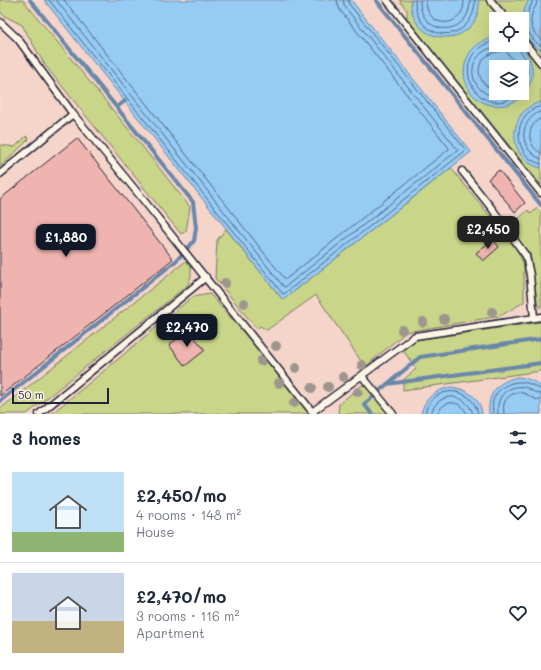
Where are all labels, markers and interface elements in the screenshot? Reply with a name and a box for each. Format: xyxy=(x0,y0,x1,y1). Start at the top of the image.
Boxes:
map controls xyxy=(489,12,529,100)
button: locate xyxy=(489,12,529,52)
button: layers xyxy=(489,60,529,100)
pin: £2,450 xyxy=(455,216,521,250)
text: £2,450 xyxy=(466,220,510,237)
pin: £1,880 xyxy=(33,224,99,258)
text: £1,880 xyxy=(45,228,87,245)
pin: £2,470 xyxy=(154,314,220,348)
text: £2,470 xyxy=(165,318,209,335)
scale bar xyxy=(12,386,109,405)
text: 50 m xyxy=(18,387,44,402)
text: 3 homes xyxy=(12,427,81,449)
icon: filters xyxy=(507,427,529,449)
text: £2,450/mo xyxy=(136,484,227,506)
icon: home xyxy=(44,488,92,536)
icon: heart xyxy=(507,501,529,523)
text: 4 rooms · 148 m² xyxy=(136,506,241,523)
text: House xyxy=(136,523,174,540)
text: £2,470/mo xyxy=(136,585,226,607)
icon: home xyxy=(44,589,92,637)
icon: heart xyxy=(507,602,529,624)
text: 3 rooms · 116 m² xyxy=(136,607,239,624)
text: Apartment xyxy=(136,624,205,641)

